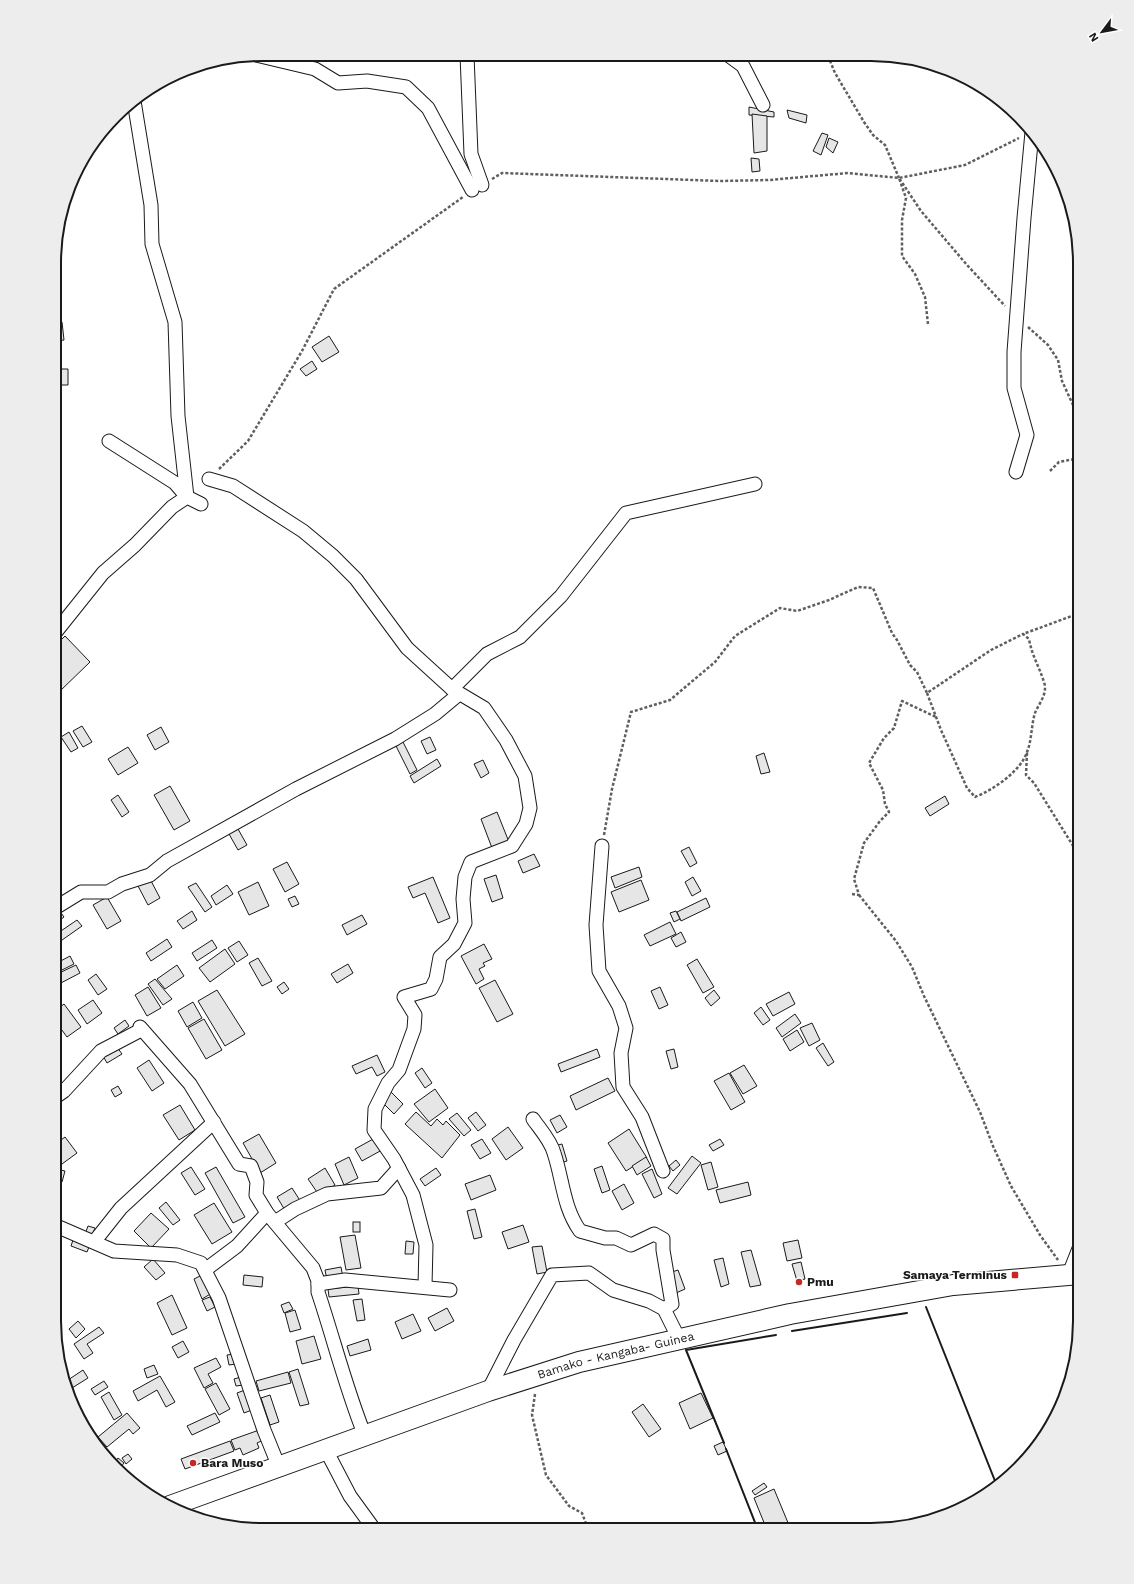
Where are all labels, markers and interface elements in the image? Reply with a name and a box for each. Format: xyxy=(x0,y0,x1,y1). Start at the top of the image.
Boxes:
north arrow xyxy=(1082,12,1122,52)
text: N xyxy=(1086,30,1102,44)
place label: Samaya Terminus xyxy=(903,1268,1008,1282)
marker: Samaya Terminus xyxy=(1010,1270,1020,1280)
place label: Pmu xyxy=(807,1275,834,1289)
marker: Pmu xyxy=(794,1277,804,1287)
street label: Bamako - Kangaba- Guinea xyxy=(536,1329,696,1382)
place label: Bara Muso xyxy=(201,1456,263,1470)
marker: Bara Muso xyxy=(188,1458,198,1468)

